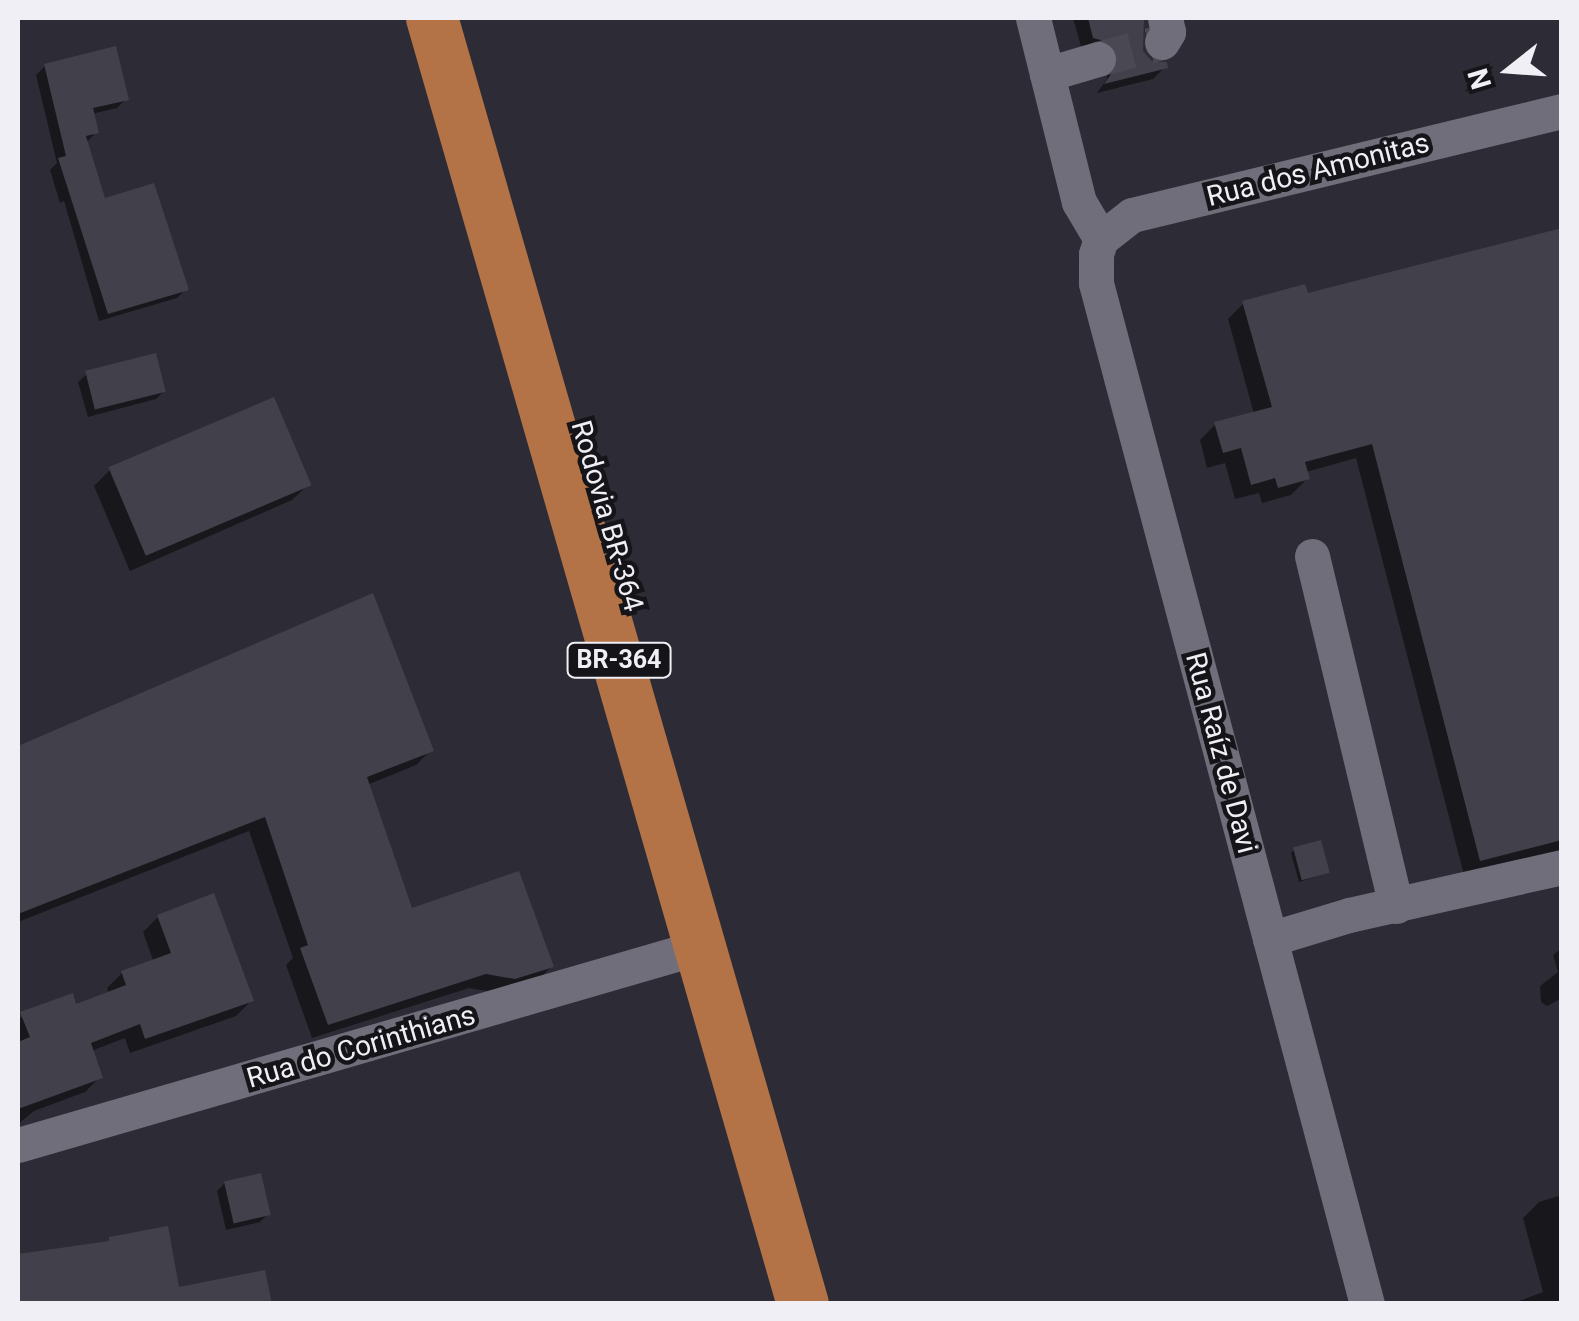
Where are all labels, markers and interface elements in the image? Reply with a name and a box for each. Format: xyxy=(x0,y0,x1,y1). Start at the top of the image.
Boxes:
north arrow xyxy=(1459,20,1559,120)
text: N xyxy=(1461,65,1499,93)
street label: Rua dos Amonitas xyxy=(1203,126,1433,214)
street label: Rodovia BR-364 xyxy=(564,417,650,615)
road number: BR-364 xyxy=(566,640,672,680)
street label: Rua Raíz de Davi xyxy=(1178,649,1264,857)
street label: Rua do Corinthians xyxy=(243,998,479,1096)

